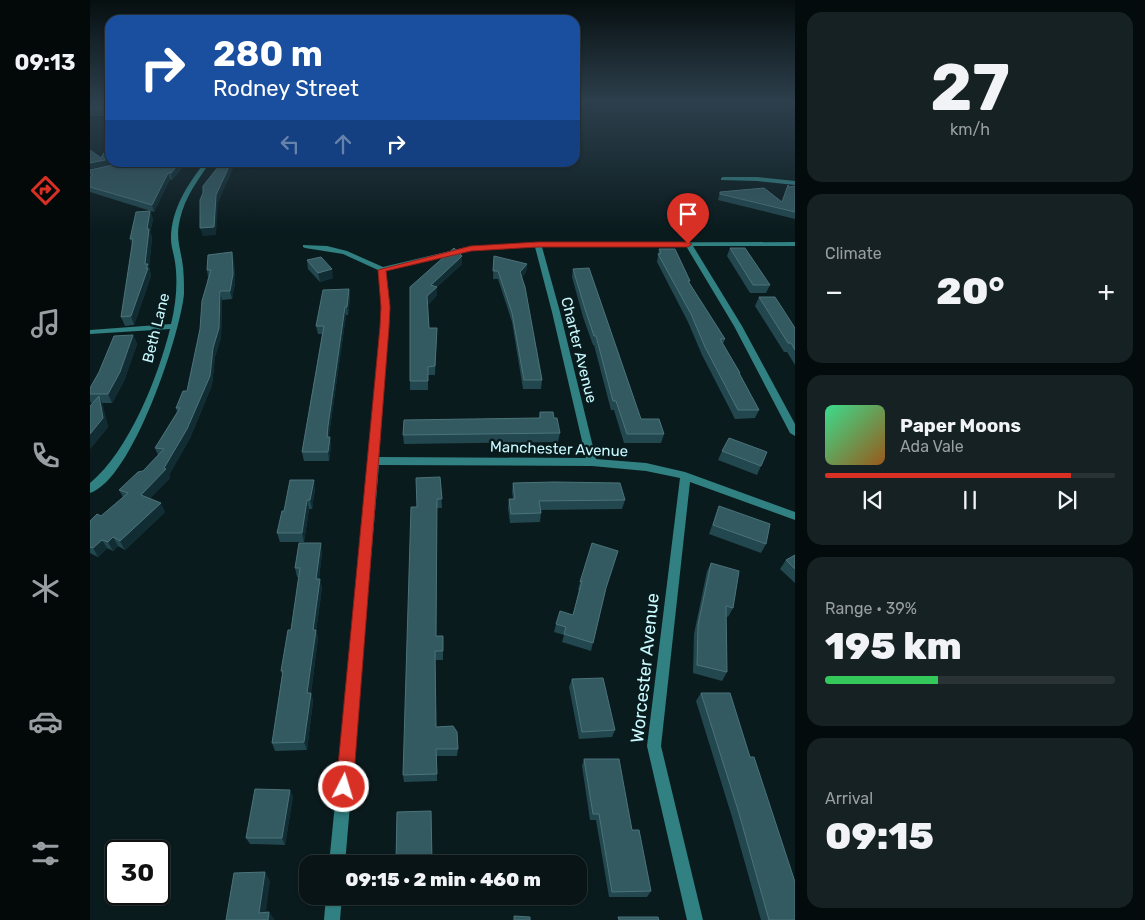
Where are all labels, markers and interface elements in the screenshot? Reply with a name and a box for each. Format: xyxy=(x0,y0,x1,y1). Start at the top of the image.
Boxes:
text: 280 m xyxy=(213,33,323,75)
icon: right xyxy=(130,35,195,100)
text: 09:13 xyxy=(15,49,75,76)
text: 27 xyxy=(930,49,1010,126)
text: Rodney Street xyxy=(213,75,359,102)
text: km/h xyxy=(950,120,990,139)
icon: left xyxy=(276,130,304,158)
icon: ahead xyxy=(329,130,357,158)
icon: right xyxy=(382,130,410,158)
icon: directions xyxy=(28,173,63,208)
pin xyxy=(667,193,709,244)
icon: arrive xyxy=(674,200,702,228)
text: Climate xyxy=(825,244,882,263)
text: 20° xyxy=(936,268,1005,314)
text: − xyxy=(825,275,843,308)
text: + xyxy=(1098,275,1115,308)
street label: Beth Lane xyxy=(139,291,173,365)
street label: Charter Avenue xyxy=(557,295,601,405)
icon: music xyxy=(28,306,63,341)
text: Paper Moons xyxy=(900,414,1021,437)
text: Ada Vale xyxy=(900,437,964,456)
icon: phone xyxy=(28,438,63,473)
street label: Manchester Avenue xyxy=(490,438,628,460)
icon: previous xyxy=(859,486,887,514)
icon: pause xyxy=(956,486,984,514)
icon: next xyxy=(1053,486,1081,514)
icon: climate xyxy=(28,571,63,606)
street label: Worcester Avenue xyxy=(626,592,664,744)
text: Range · 39% xyxy=(825,599,917,618)
text: 195 km xyxy=(825,623,962,669)
icon: car xyxy=(28,704,63,739)
position arrow xyxy=(317,760,369,812)
text: Arrival xyxy=(825,789,873,808)
text: 09:15 xyxy=(825,813,934,859)
icon: filters xyxy=(28,836,63,871)
speed limit sign: 30 xyxy=(105,840,170,905)
text: 09:15 · 2 min · 460 m xyxy=(345,868,541,891)

